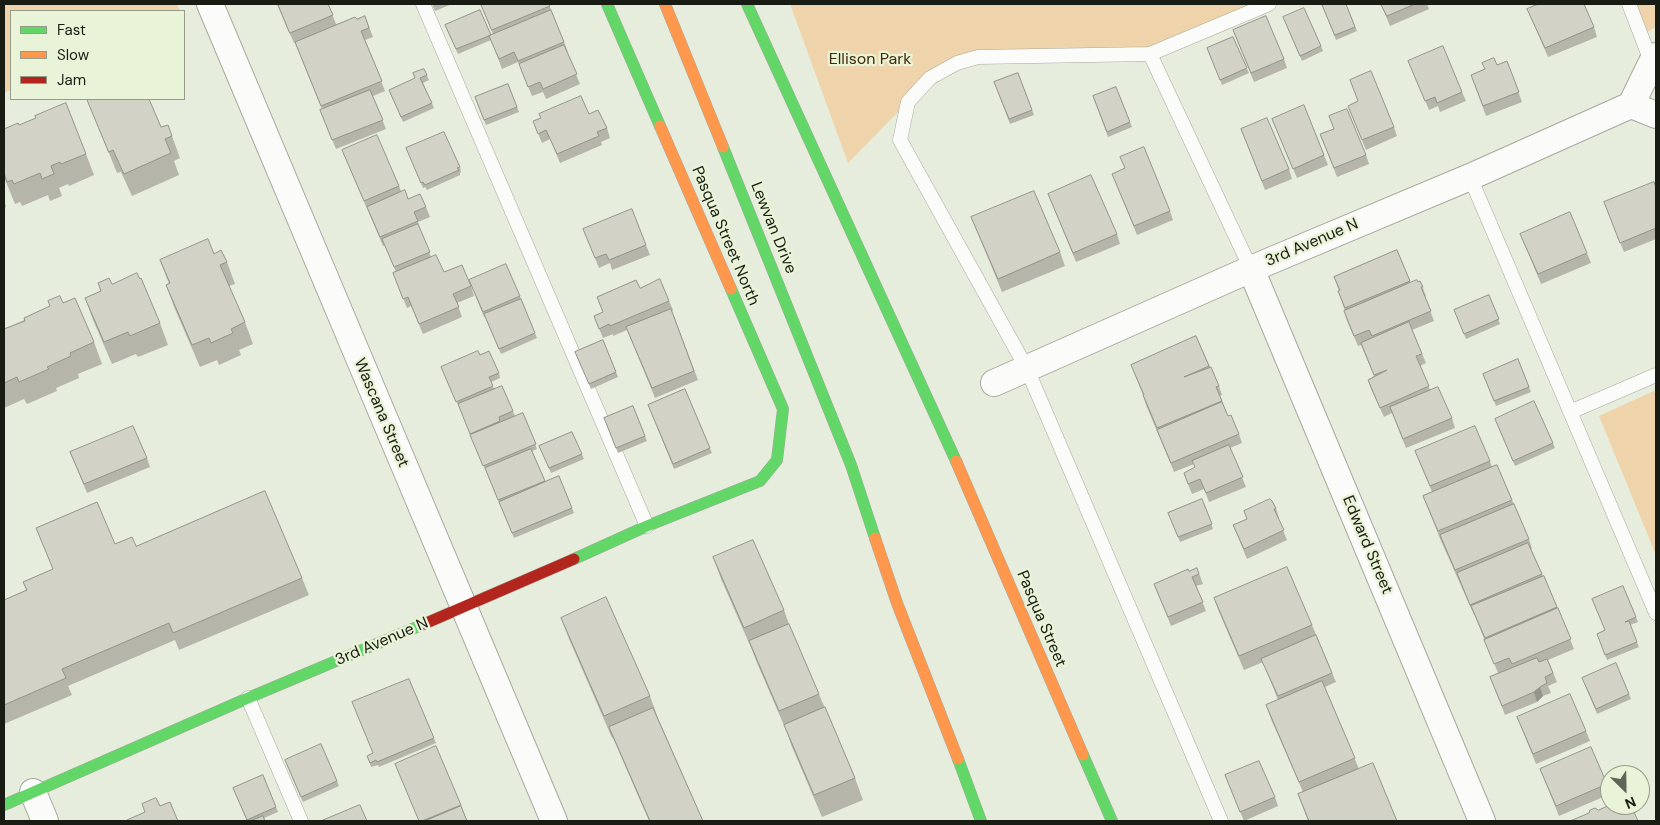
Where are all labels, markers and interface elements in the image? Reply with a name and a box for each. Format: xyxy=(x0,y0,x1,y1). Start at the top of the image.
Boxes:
legend xyxy=(10,10,185,100)
text: Fast xyxy=(57,20,86,40)
text: Slow xyxy=(57,45,89,65)
park label: Ellison Park xyxy=(829,50,911,70)
text: Jam xyxy=(57,70,86,90)
street label: Pasqua Street North xyxy=(687,164,763,308)
street label: Lewvan Drive xyxy=(746,179,800,277)
street label: 3rd Avenue N xyxy=(1263,215,1361,271)
street label: Wascana Street xyxy=(349,355,413,471)
street label: Edward Street xyxy=(1338,493,1396,597)
street label: Pasqua Street xyxy=(1012,568,1070,670)
street label: 3rd Avenue N xyxy=(333,614,431,670)
north arrow xyxy=(1600,765,1650,815)
text: N xyxy=(1622,793,1639,813)

